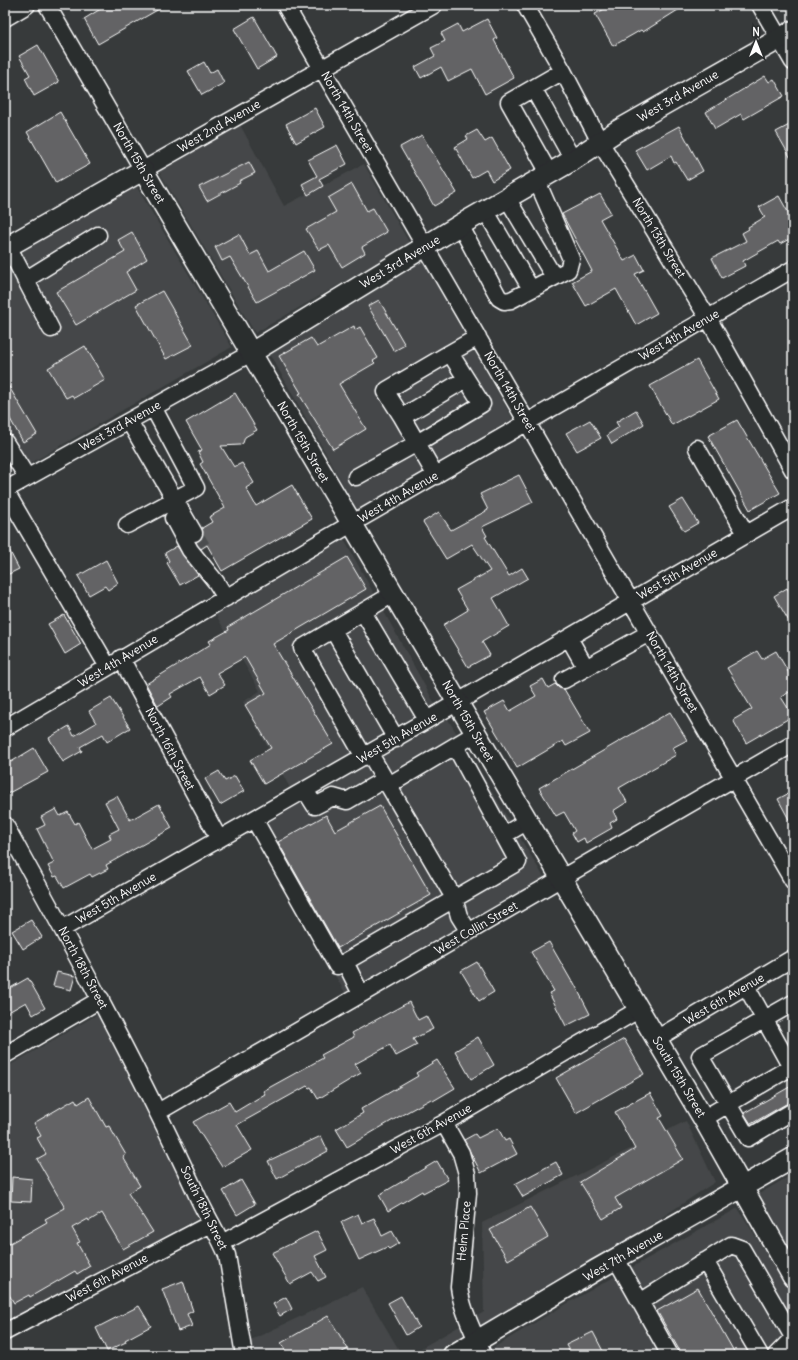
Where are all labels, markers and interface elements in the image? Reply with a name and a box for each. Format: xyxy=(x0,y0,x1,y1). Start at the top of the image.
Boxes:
north arrow xyxy=(736,22,776,62)
text: N xyxy=(752,25,760,39)
street label: West 3rd Avenue xyxy=(635,66,721,125)
street label: North 14th Street xyxy=(318,69,377,155)
street label: West 2nd Avenue xyxy=(175,96,263,155)
street label: North 15th Street xyxy=(110,120,169,206)
street label: North 13th Street xyxy=(630,195,689,281)
street label: West 3rd Avenue xyxy=(357,232,443,291)
street label: West 4th Avenue xyxy=(636,306,722,364)
street label: North 14th Street xyxy=(481,349,540,435)
street label: West 3rd Avenue xyxy=(76,397,163,454)
street label: North 15th Street xyxy=(274,399,333,485)
street label: West 4th Avenue xyxy=(355,468,441,526)
street label: West 5th Avenue xyxy=(634,545,720,603)
street label: North 14th Street xyxy=(643,629,702,715)
street label: West 4th Avenue xyxy=(75,631,160,690)
street label: North 15th Street xyxy=(439,678,498,764)
street label: North 16th Street xyxy=(142,705,198,793)
street label: West 5th Avenue xyxy=(354,709,440,767)
street label: West 5th Avenue xyxy=(73,869,159,927)
street label: West Collin Street xyxy=(431,898,520,957)
street label: North 18th Street xyxy=(55,924,111,1012)
street label: West 6th Avenue xyxy=(681,970,767,1028)
street label: South 15th Street xyxy=(649,1034,709,1120)
street label: West 6th Avenue xyxy=(388,1100,474,1157)
street label: South 18th Street xyxy=(178,1163,231,1252)
street label: Helm Place xyxy=(453,1200,474,1262)
street label: West 7th Avenue xyxy=(580,1227,665,1284)
street label: West 6th Avenue xyxy=(63,1250,150,1305)

